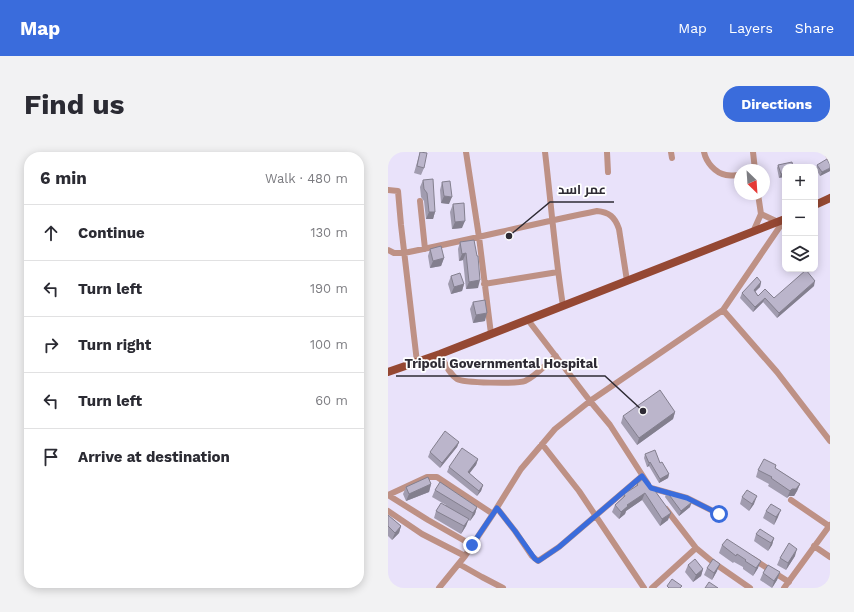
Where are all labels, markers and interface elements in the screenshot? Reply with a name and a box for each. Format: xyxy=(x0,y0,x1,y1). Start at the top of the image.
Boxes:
text: Map xyxy=(20,17,60,40)
text: Map xyxy=(678,20,707,36)
text: Layers xyxy=(729,20,773,36)
text: Share xyxy=(795,20,834,36)
button: Directions xyxy=(723,86,830,122)
text: Find us xyxy=(24,88,124,121)
north arrow xyxy=(734,164,770,200)
map controls xyxy=(782,164,818,272)
button: + xyxy=(782,164,818,200)
text: 6 min xyxy=(40,168,87,188)
text: Walk · 480 m xyxy=(265,171,348,186)
callout: عمر اسد xyxy=(550,177,614,202)
text: عمر اسد xyxy=(558,182,606,197)
button: − xyxy=(782,200,818,236)
icon: ahead xyxy=(40,222,62,244)
text: Continue xyxy=(78,224,145,242)
text: 130 m xyxy=(310,225,348,240)
button: layers xyxy=(782,236,818,272)
icon: left xyxy=(40,278,62,300)
text: Turn left xyxy=(78,280,142,298)
text: 190 m xyxy=(310,281,348,296)
icon: right xyxy=(40,334,62,356)
text: Turn right xyxy=(78,336,151,354)
text: 100 m xyxy=(310,337,348,352)
callout: Tripoli Governmental Hospital xyxy=(396,351,605,376)
text: Tripoli Governmental Hospital xyxy=(405,356,598,371)
icon: left xyxy=(40,390,62,412)
text: Turn left xyxy=(78,392,142,410)
text: 60 m xyxy=(315,393,348,408)
icon: arrive xyxy=(40,446,62,468)
text: Arrive at destination xyxy=(78,448,230,466)
route start xyxy=(710,505,728,523)
route end xyxy=(463,536,481,554)

